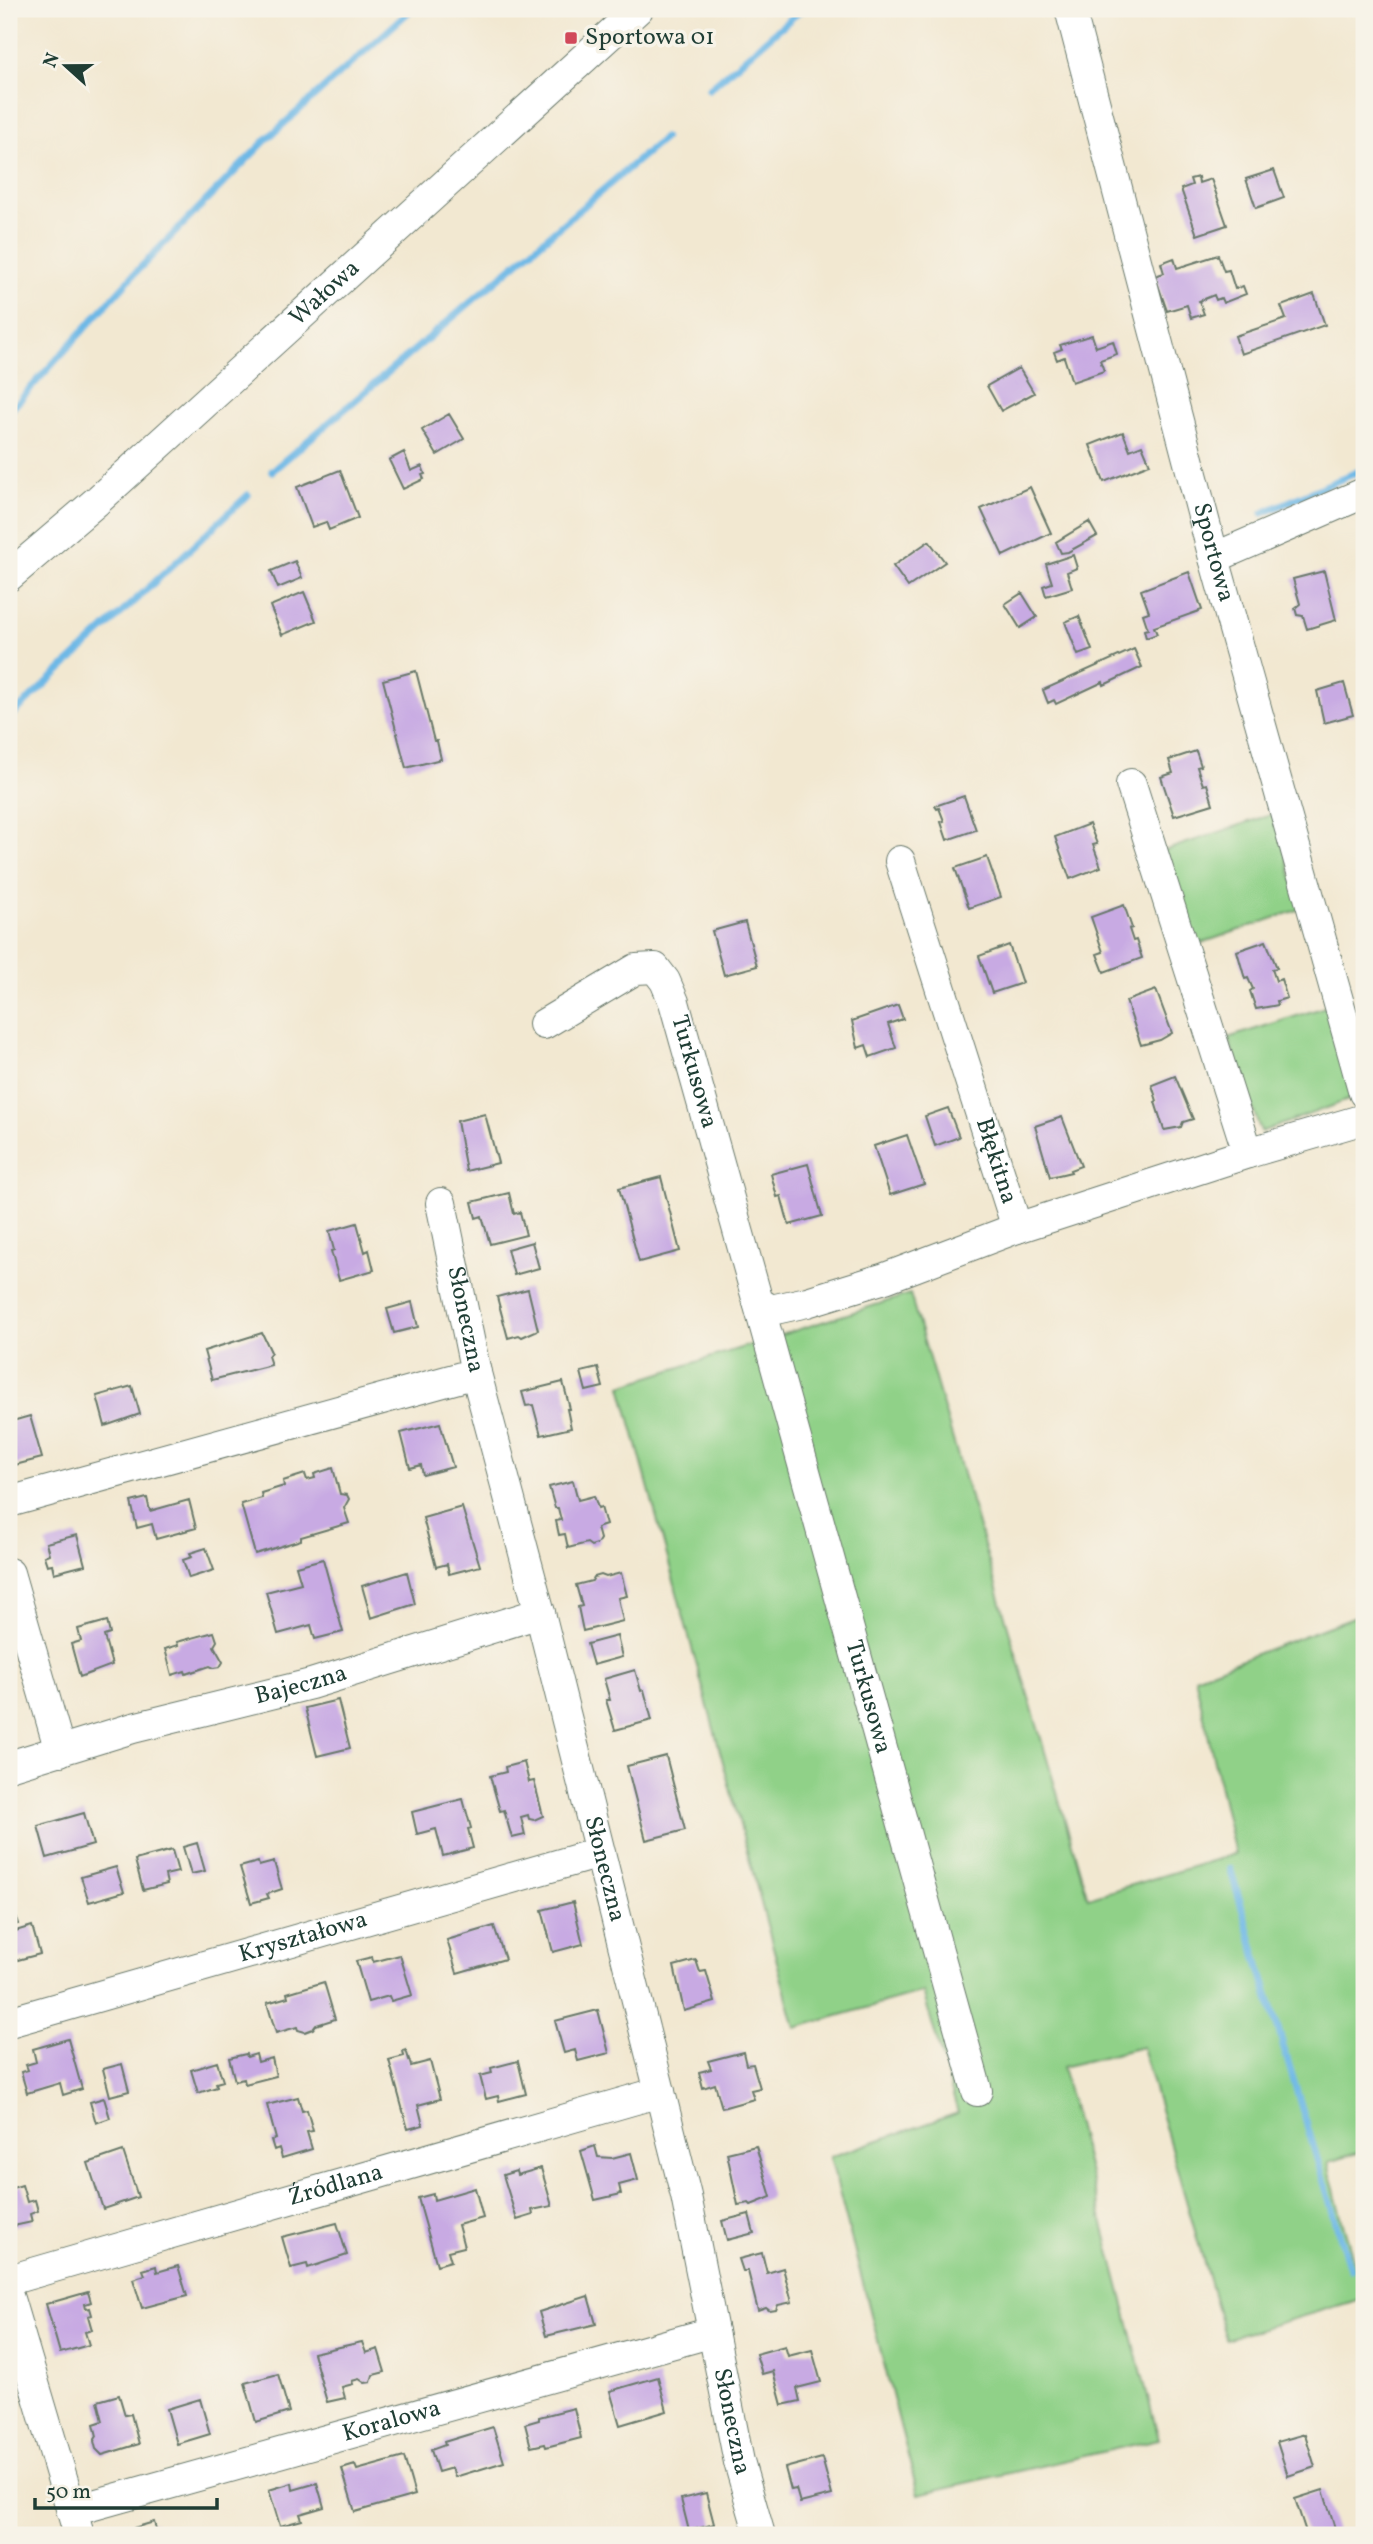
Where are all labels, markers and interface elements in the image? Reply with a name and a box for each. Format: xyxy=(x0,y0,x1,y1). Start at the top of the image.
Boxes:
place label: Sportowa 01 xyxy=(585,21,715,55)
marker: Sportowa 01 xyxy=(563,30,579,46)
north arrow xyxy=(32,32,102,102)
text: N xyxy=(37,49,67,72)
street label: Wałowa xyxy=(282,252,368,335)
street label: Sportowa xyxy=(1183,499,1243,606)
street label: Turkusowa xyxy=(661,1011,726,1132)
street label: Błękitna xyxy=(966,1114,1025,1208)
street label: Słoneczna xyxy=(437,1263,493,1376)
street label: Turkusowa xyxy=(836,1636,900,1758)
street label: Bajeczna xyxy=(251,1657,351,1714)
street label: Słoneczna xyxy=(575,1813,634,1926)
street label: Kryształowa xyxy=(235,1903,371,1972)
street label: Źródlana xyxy=(284,2156,387,2215)
street label: Słoneczna xyxy=(704,2365,759,2479)
street label: Koralowa xyxy=(339,2392,445,2452)
scale bar xyxy=(35,2467,217,2511)
text: 50 m xyxy=(46,2478,91,2507)

